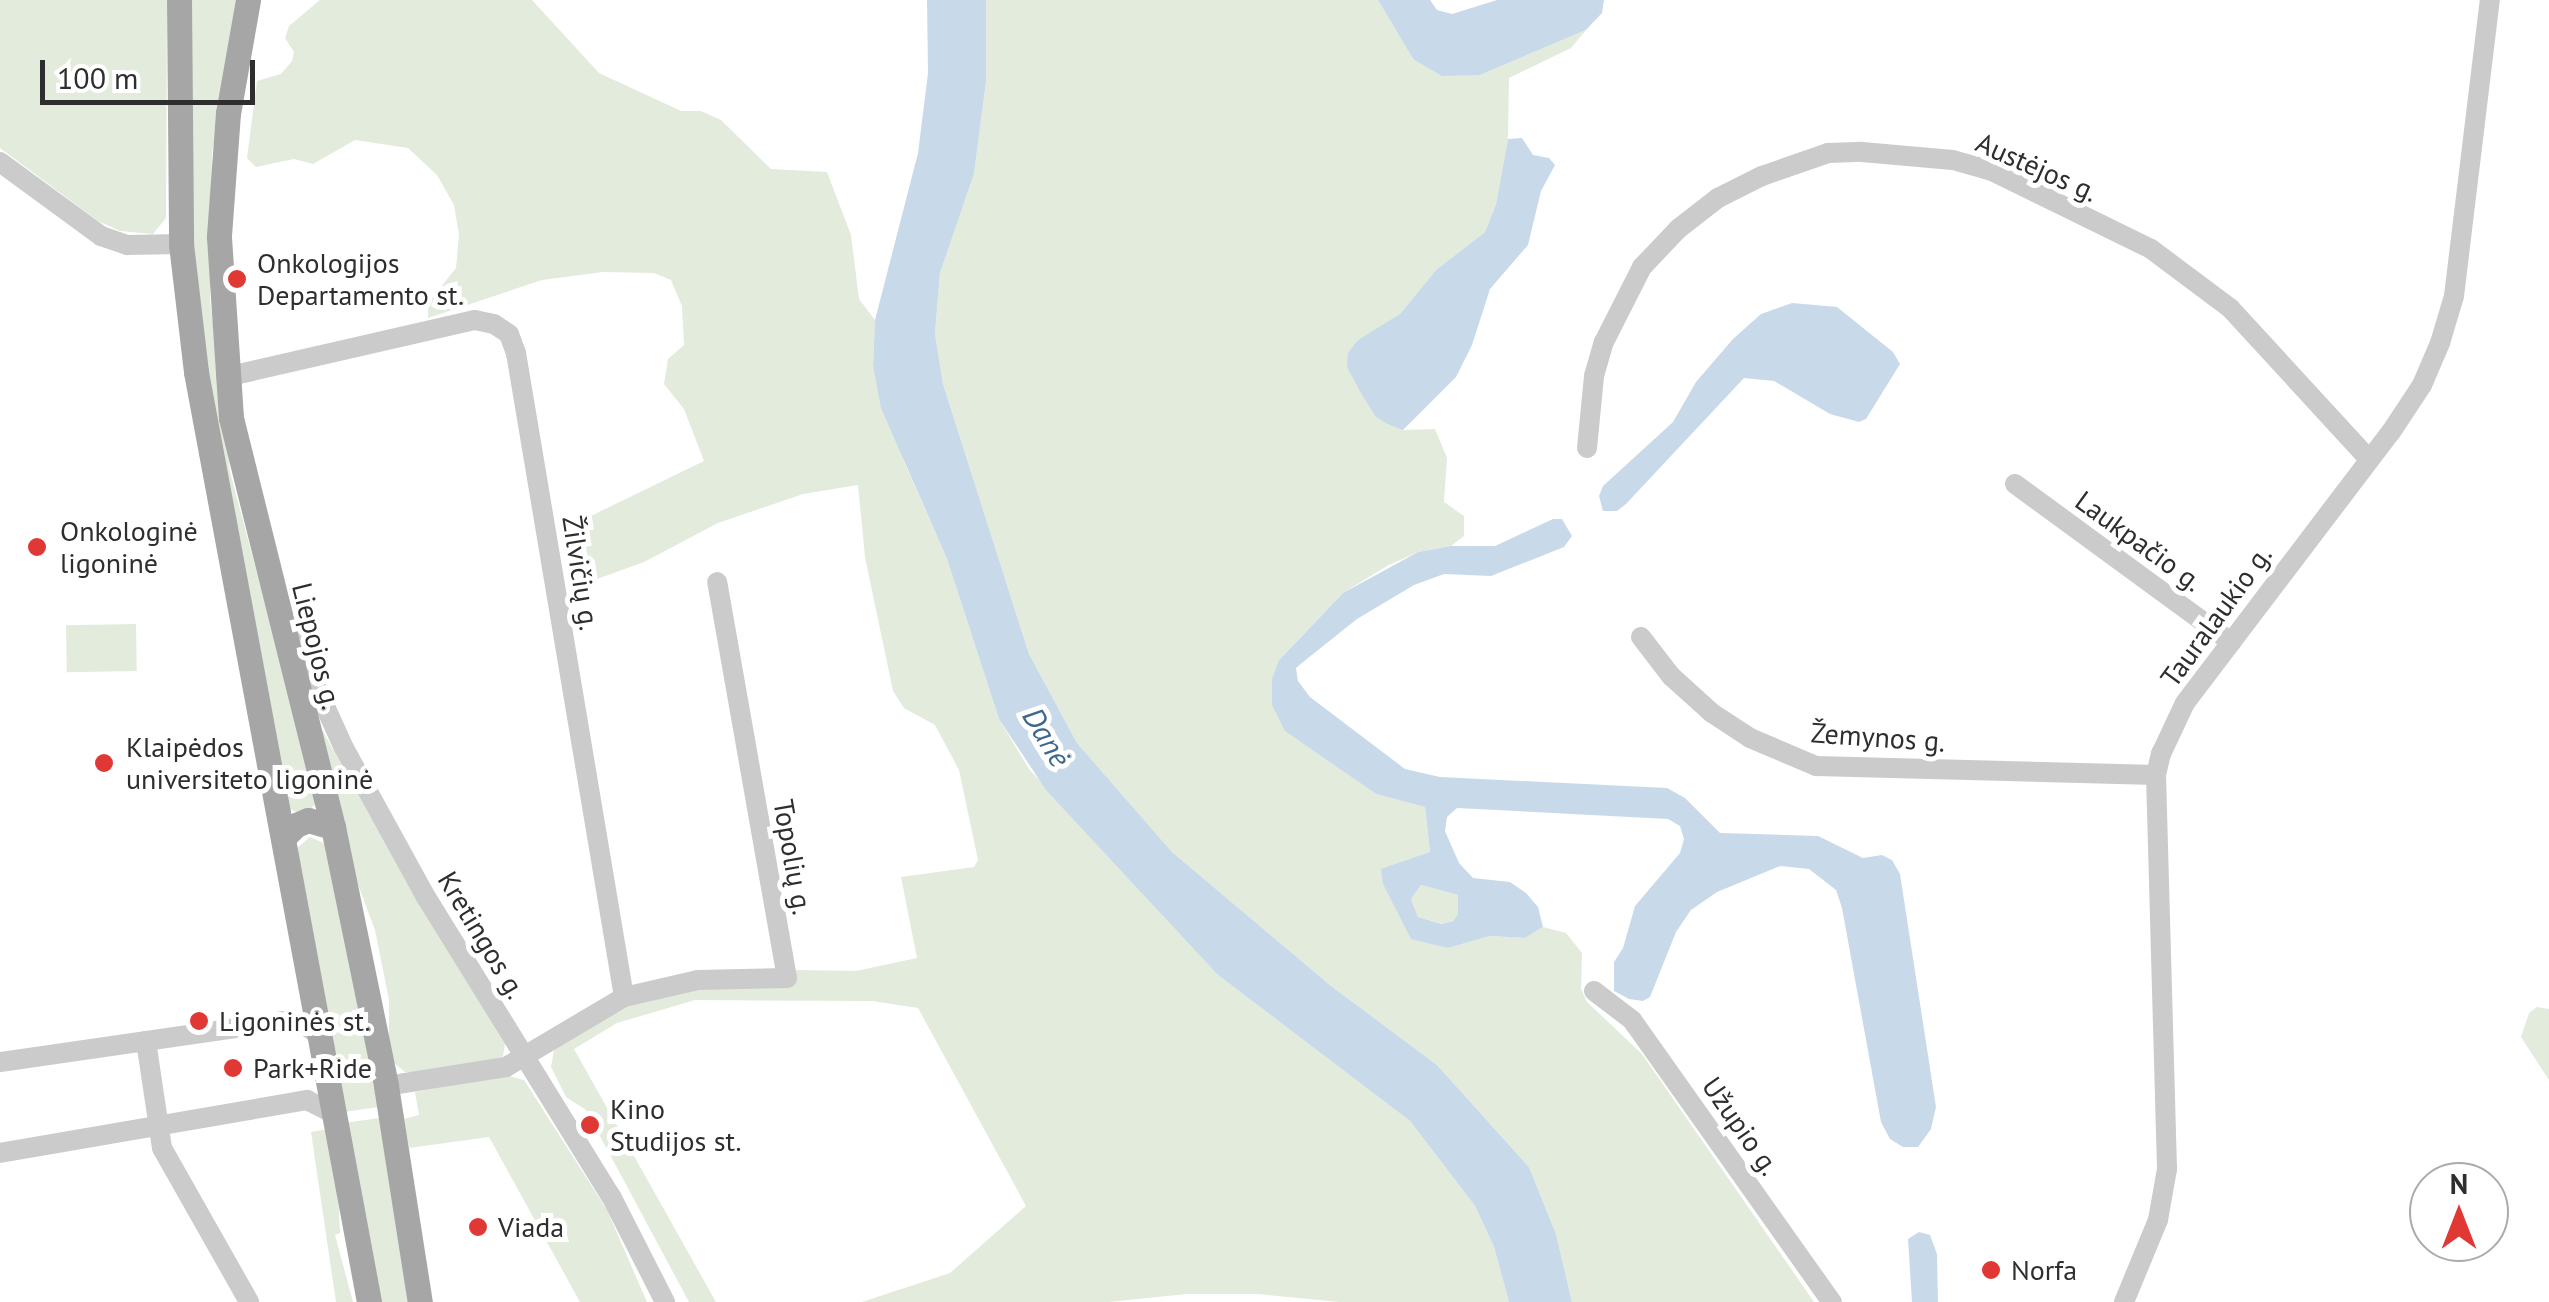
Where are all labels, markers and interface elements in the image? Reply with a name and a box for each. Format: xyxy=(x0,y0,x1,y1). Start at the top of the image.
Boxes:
scale bar xyxy=(45,40,260,102)
text: 100 m xyxy=(57,58,138,97)
street label: Austėjos g. xyxy=(1971,125,2103,209)
place label: Onkologijos Departamento st. xyxy=(257,246,464,312)
marker: Onkologijos Departamento st. xyxy=(226,268,248,290)
street label: Laukpačio g. xyxy=(2069,484,2209,598)
street label: Žilvičių g. xyxy=(555,513,607,633)
place label: Onkologinė ligoninė xyxy=(60,514,198,580)
marker: Onkologinė ligoninė xyxy=(24,534,50,560)
street label: Tauralaukio g. xyxy=(2153,539,2279,693)
street label: Liepojos g. xyxy=(285,579,349,713)
water label: Danė xyxy=(1015,701,1079,773)
street label: Žemynos g. xyxy=(1810,716,1946,758)
place label: Klaipėdos universiteto ligoninė xyxy=(126,730,373,796)
marker: Klaipėdos universiteto ligoninė xyxy=(91,750,117,776)
street label: Topolių g. xyxy=(766,797,820,917)
street label: Kretingos g. xyxy=(431,865,533,1005)
place label: Ligoninės st. xyxy=(219,1004,370,1038)
marker: Ligoninės st. xyxy=(188,1010,210,1032)
place label: Park+Ride xyxy=(253,1051,372,1085)
marker: Park+Ride xyxy=(222,1057,244,1079)
street label: Užupio g. xyxy=(1695,1070,1787,1182)
place label: Kino Studijos st. xyxy=(610,1092,741,1158)
marker: Kino Studijos st. xyxy=(579,1114,601,1136)
north arrow xyxy=(2409,1162,2509,1262)
text: N xyxy=(2450,1165,2468,1202)
place label: Viada xyxy=(498,1210,564,1244)
marker: Viada xyxy=(467,1216,489,1238)
place label: Norfa xyxy=(2011,1253,2077,1287)
marker: Norfa xyxy=(1980,1259,2002,1281)

